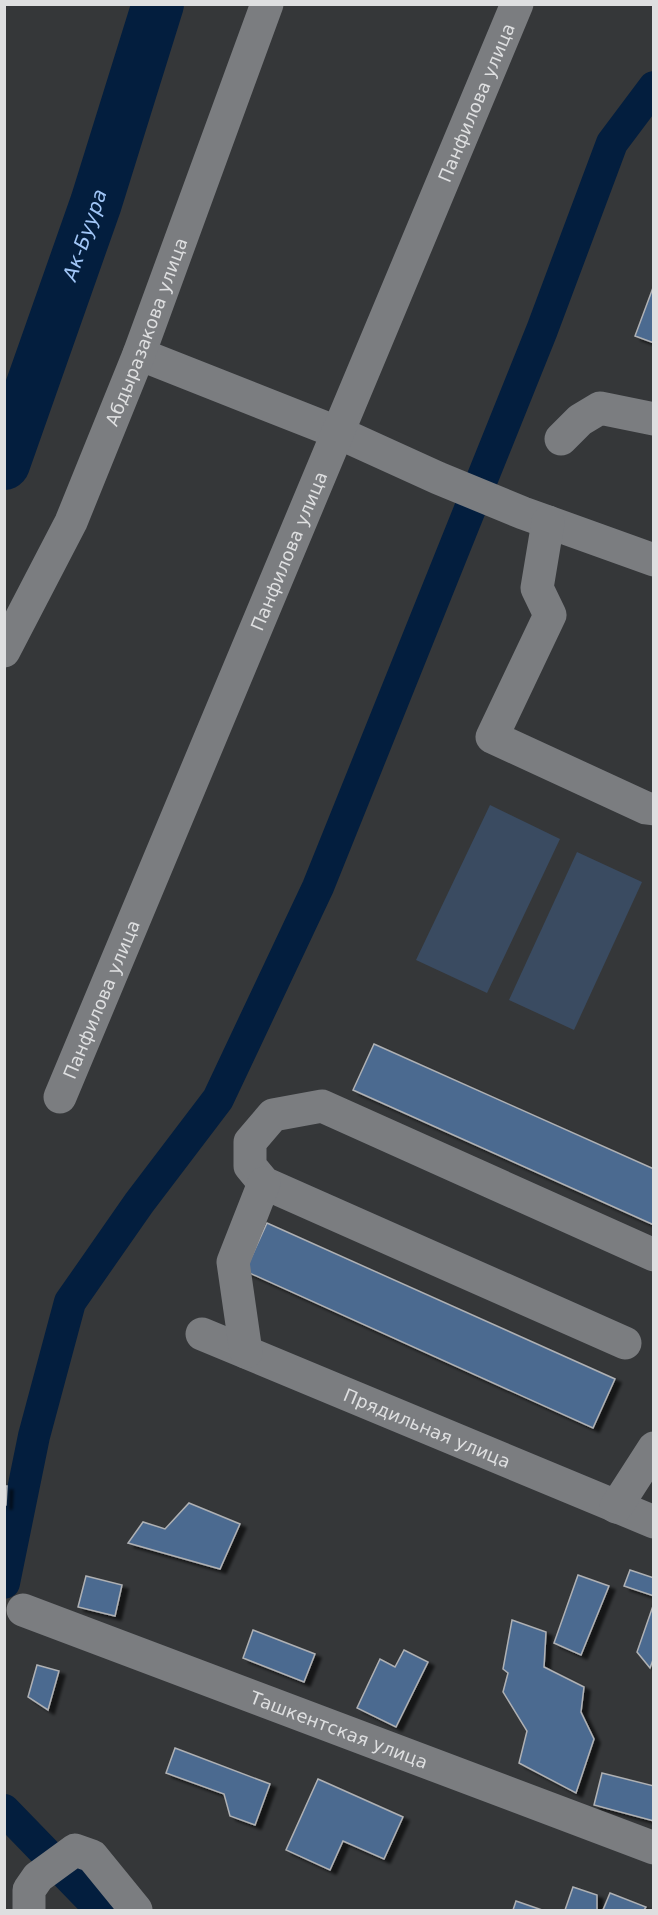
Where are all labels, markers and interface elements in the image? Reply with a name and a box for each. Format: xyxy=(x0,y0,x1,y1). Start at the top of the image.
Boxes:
street label: Панфилова улица xyxy=(433,20,518,185)
water label: Ак-Буура xyxy=(57,186,112,286)
street label: Абдыразакова улица xyxy=(101,235,191,429)
street label: Панфилова улица xyxy=(246,468,331,634)
street label: Панфилова улица xyxy=(58,916,143,1082)
street label: Прядильная улица xyxy=(341,1384,514,1472)
street label: Ташкентская улица xyxy=(247,1686,431,1772)

